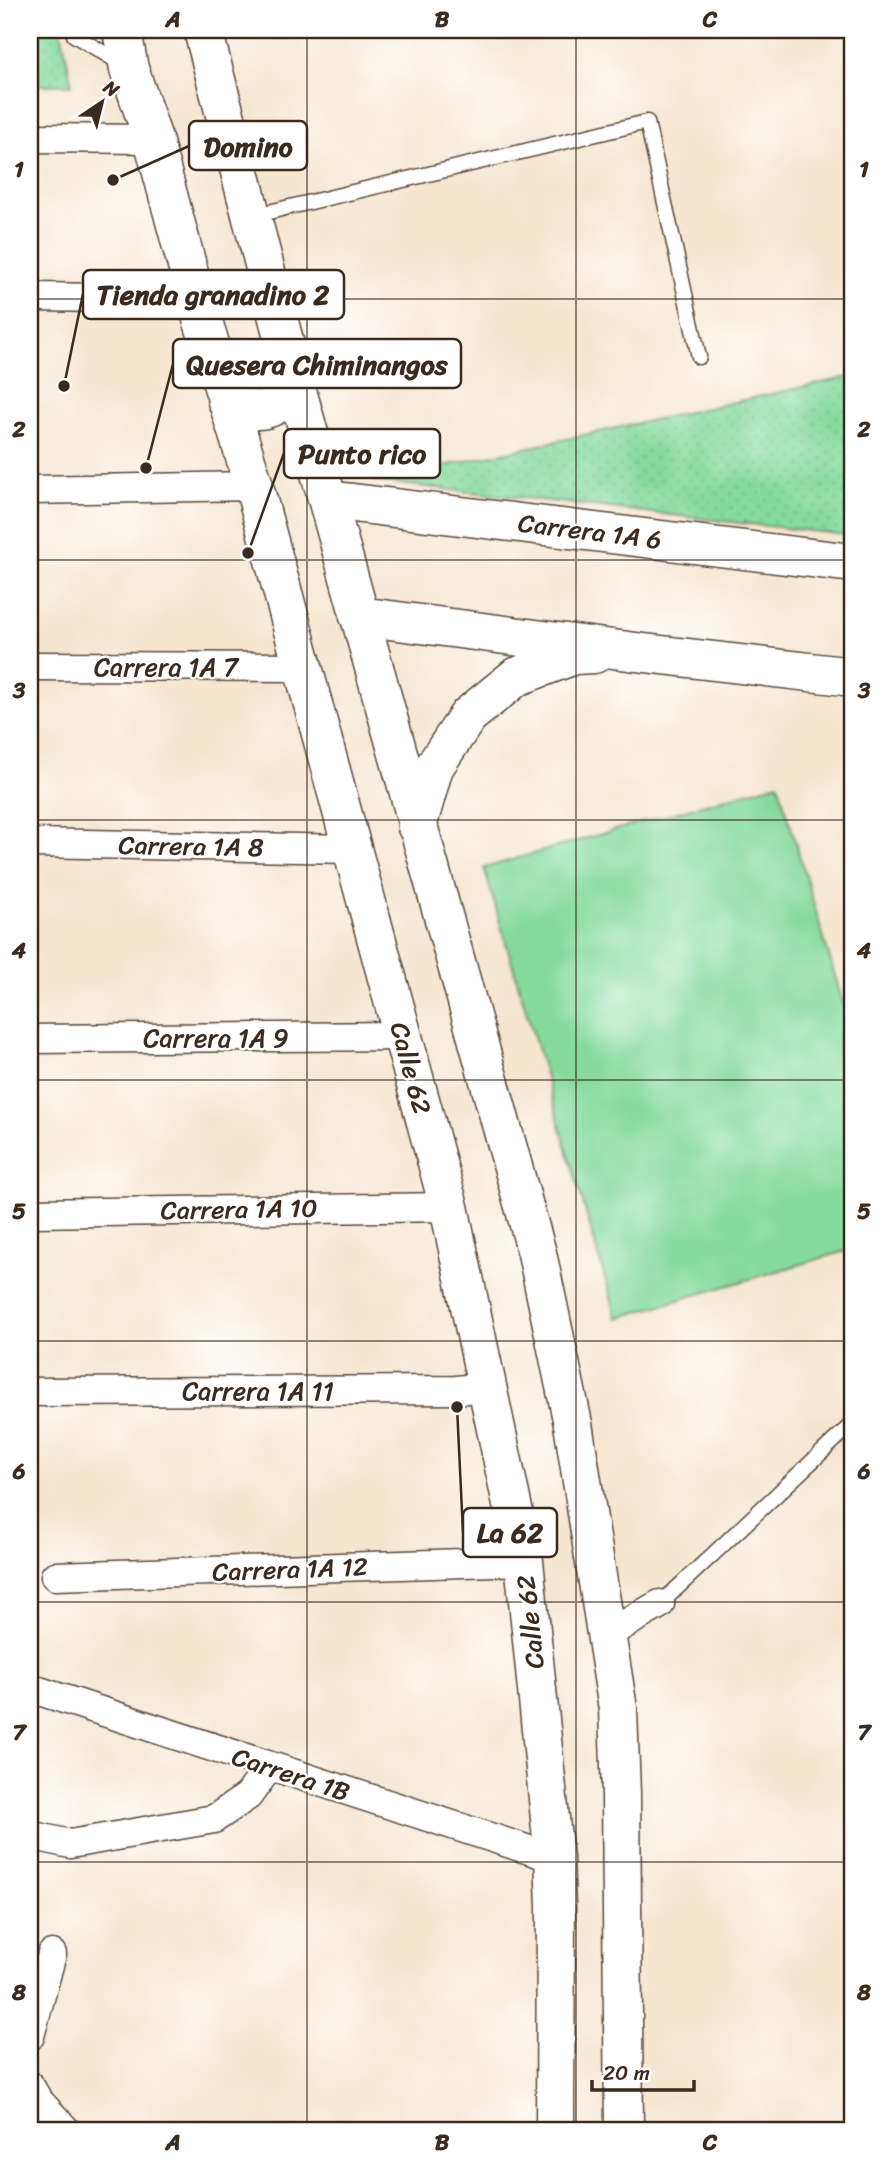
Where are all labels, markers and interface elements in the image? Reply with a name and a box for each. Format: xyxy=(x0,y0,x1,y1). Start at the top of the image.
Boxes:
text: A xyxy=(164,0,181,40)
text: B xyxy=(435,0,450,40)
text: C xyxy=(702,0,718,40)
north arrow xyxy=(66,66,136,136)
text: N xyxy=(96,71,127,106)
callout: Domino xyxy=(189,121,307,170)
text: Domino xyxy=(203,122,293,171)
text: 1 xyxy=(14,149,24,190)
text: 1 xyxy=(859,149,869,190)
callout: Tienda granadino 2 xyxy=(83,270,344,319)
text: Tienda granadino 2 xyxy=(97,270,329,319)
callout: Quesera Chiminangos xyxy=(173,339,461,388)
text: Quesera Chiminangos xyxy=(186,340,449,389)
text: 2 xyxy=(11,409,26,450)
text: 2 xyxy=(856,409,871,450)
callout: Punto rico xyxy=(284,429,440,478)
text: Punto rico xyxy=(298,429,427,478)
street label: Carrera 1A 6 xyxy=(516,499,664,563)
street label: Carrera 1A 7 xyxy=(94,644,240,690)
text: 3 xyxy=(12,670,26,711)
text: 3 xyxy=(857,670,871,711)
street label: Carrera 1A 8 xyxy=(118,822,264,870)
text: 4 xyxy=(11,930,27,971)
text: 4 xyxy=(856,930,872,971)
street label: Carrera 1A 9 xyxy=(143,1015,289,1061)
street label: Calle 62 xyxy=(377,1017,445,1119)
street label: Carrera 1A 10 xyxy=(160,1185,318,1233)
text: 5 xyxy=(12,1191,26,1232)
text: 5 xyxy=(857,1191,871,1232)
street label: Carrera 1A 11 xyxy=(182,1368,334,1414)
text: 6 xyxy=(11,1451,26,1492)
text: 6 xyxy=(856,1451,871,1492)
callout: La 62 xyxy=(463,1508,557,1557)
text: La 62 xyxy=(477,1508,543,1557)
street label: Carrera 1A 12 xyxy=(211,1543,369,1595)
street label: Calle 62 xyxy=(502,1573,558,1671)
text: 7 xyxy=(12,1712,27,1753)
text: 7 xyxy=(857,1712,872,1753)
street label: Carrera 1B xyxy=(226,1733,356,1815)
text: 8 xyxy=(11,1972,26,2013)
text: 8 xyxy=(856,1972,871,2013)
scale bar xyxy=(592,2049,694,2093)
text: 20 m xyxy=(603,2054,650,2092)
text: A xyxy=(164,2122,181,2161)
text: B xyxy=(435,2122,450,2161)
text: C xyxy=(702,2122,718,2161)

